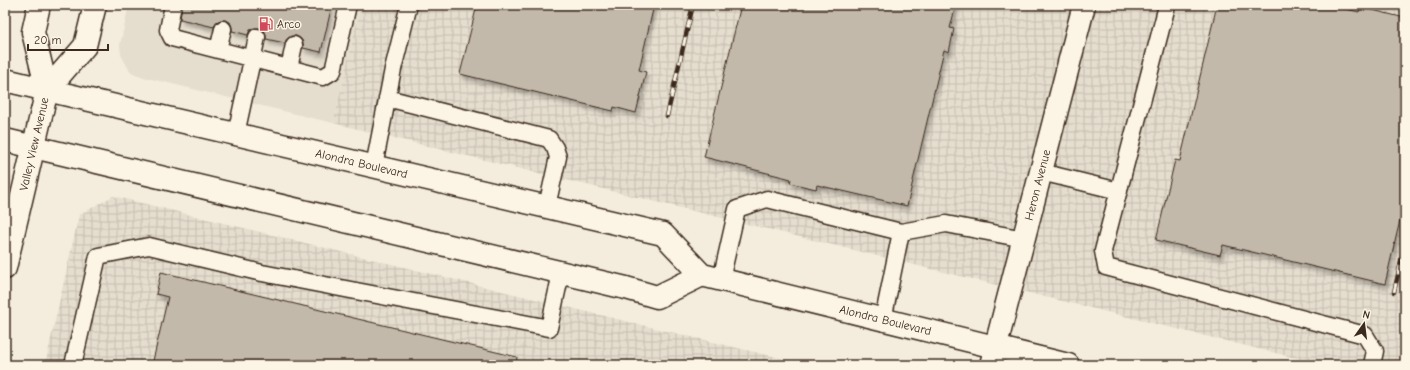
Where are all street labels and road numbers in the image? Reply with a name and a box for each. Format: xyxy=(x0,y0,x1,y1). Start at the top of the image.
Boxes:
street label: Valley View Avenue xyxy=(16,96,52,192)
street label: Alondra Boulevard xyxy=(314,146,409,181)
street label: Heron Avenue xyxy=(1022,148,1053,222)
street label: Alondra Boulevard xyxy=(838,302,933,338)

